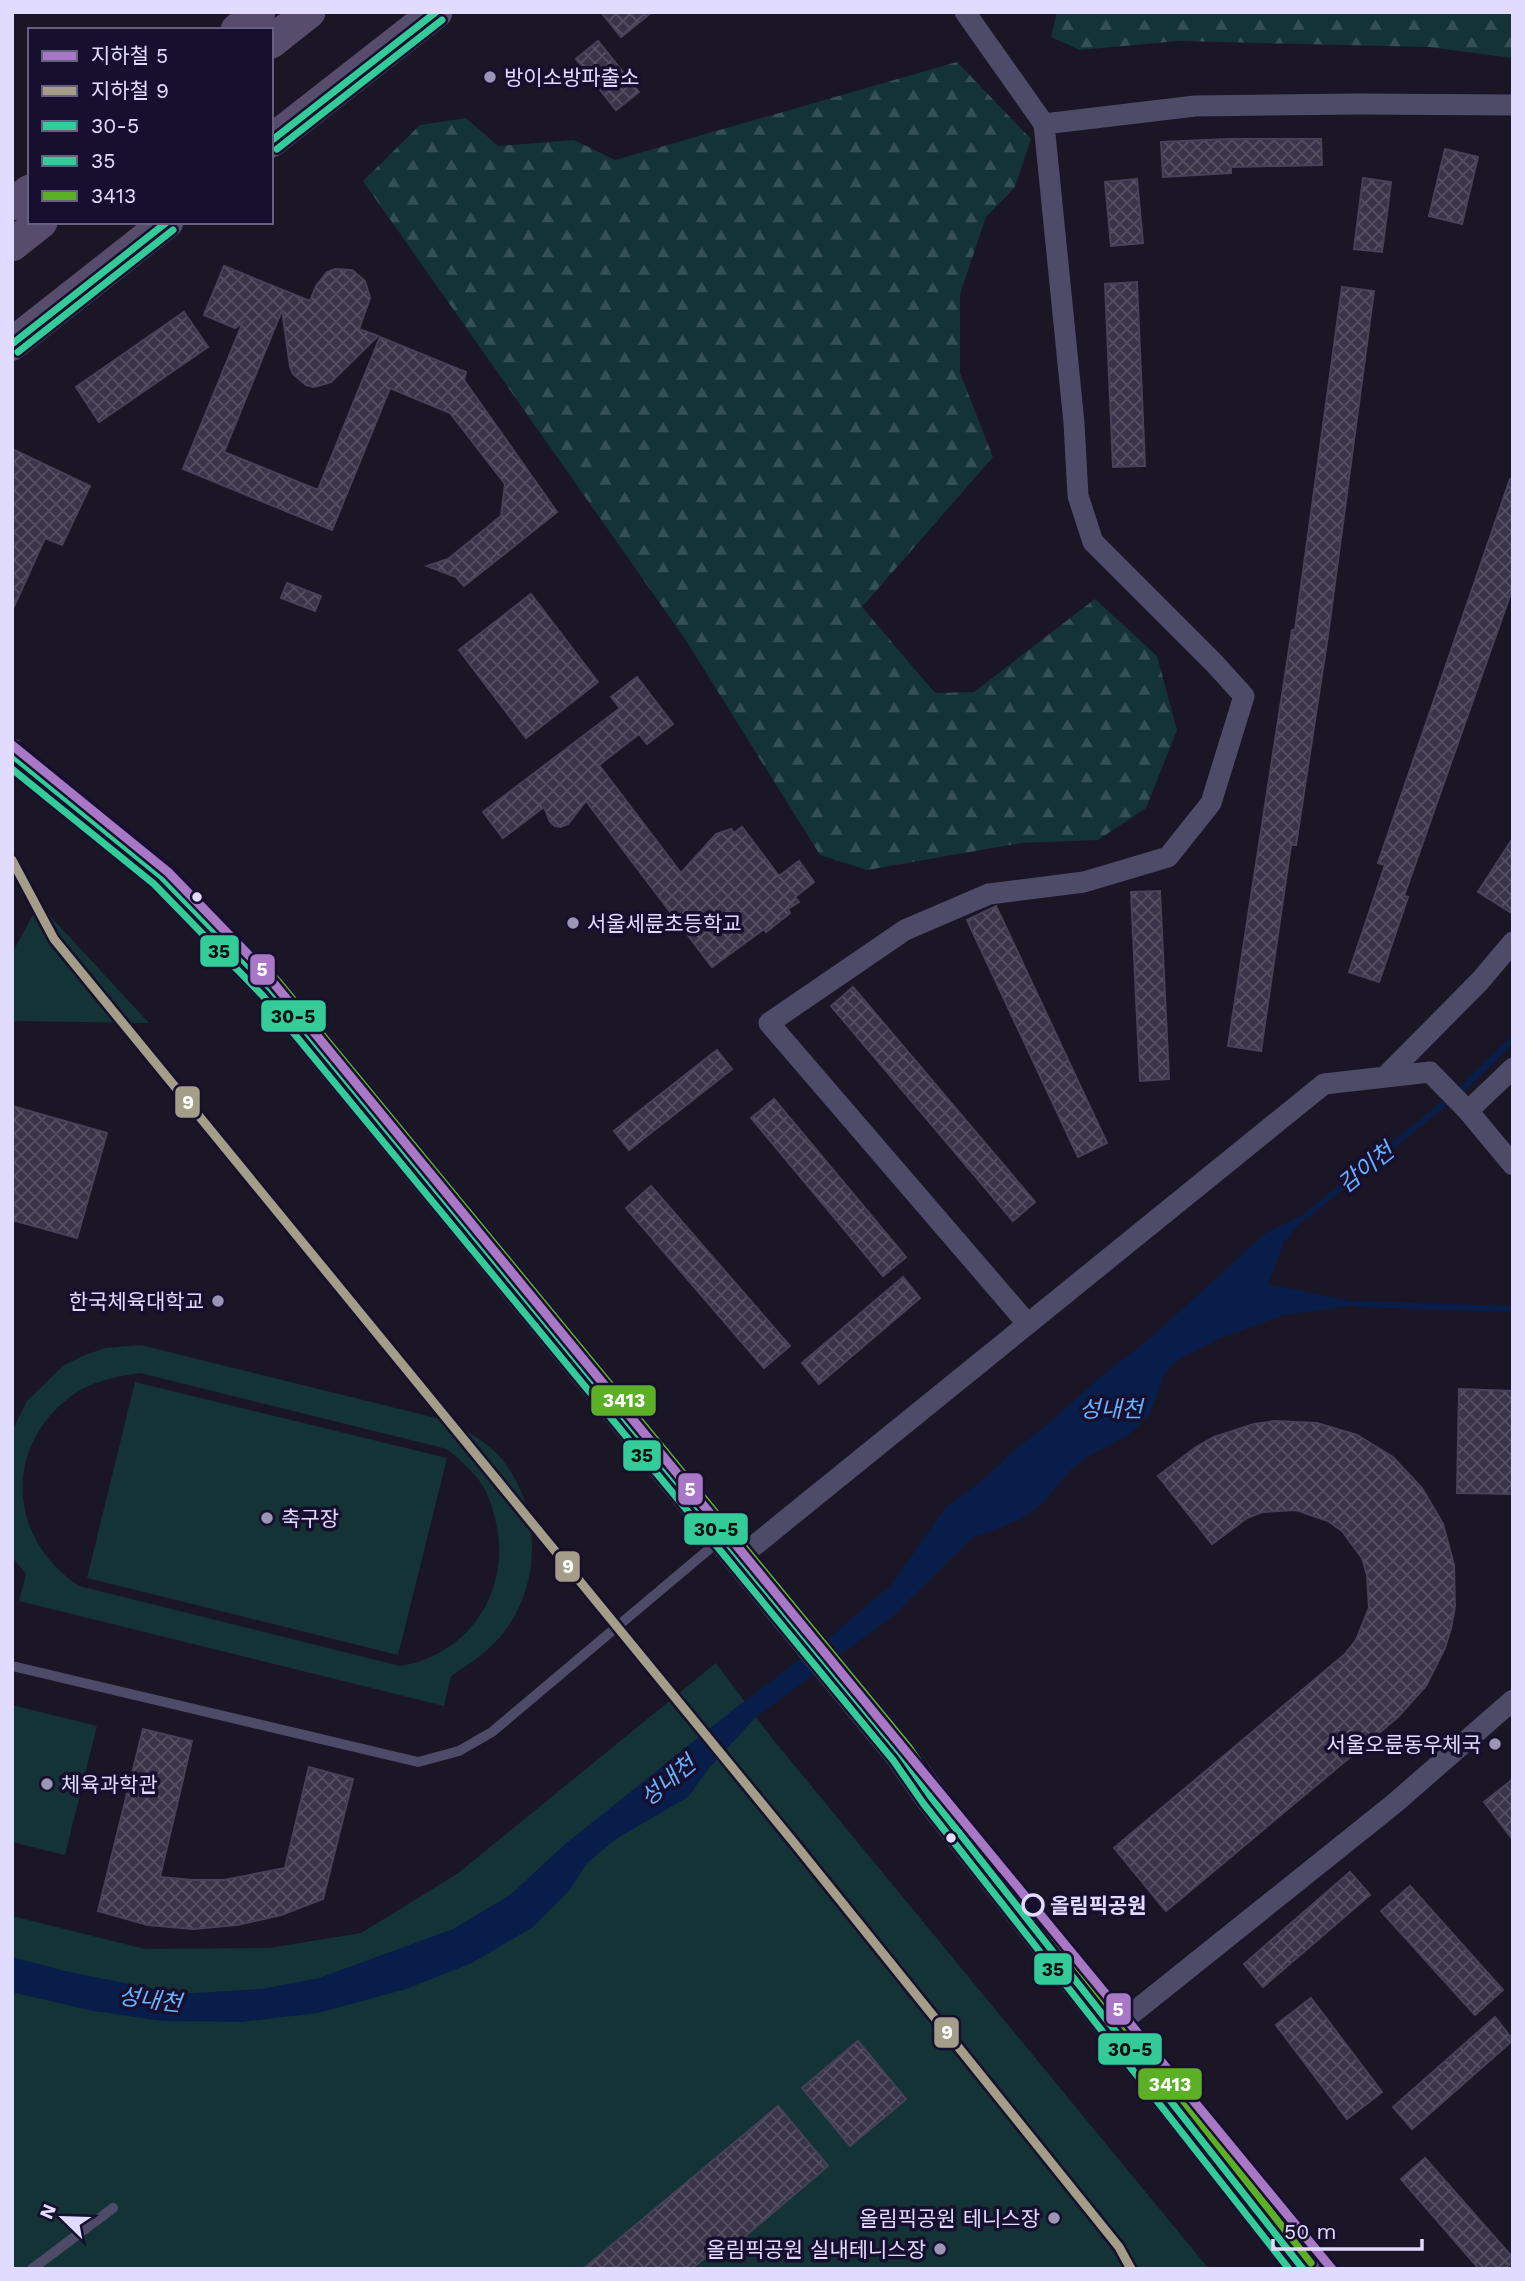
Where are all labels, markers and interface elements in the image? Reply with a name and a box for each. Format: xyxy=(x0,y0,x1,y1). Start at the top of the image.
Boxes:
legend xyxy=(28,28,273,224)
text: 지하철 5 xyxy=(91,43,168,68)
place label: 방이소방파출소 xyxy=(504,65,639,90)
marker: 방이소방파출소 xyxy=(482,69,498,85)
text: 지하철 9 xyxy=(91,78,169,103)
text: 30-5 xyxy=(91,113,139,138)
text: 35 xyxy=(91,148,115,173)
text: 3413 xyxy=(91,183,136,208)
unlabelled marker xyxy=(190,890,204,904)
place label: 서울세륜초등학교 xyxy=(587,911,742,936)
marker: 서울세륜초등학교 xyxy=(565,915,581,931)
line badge: 35 xyxy=(199,934,240,968)
text: 35 xyxy=(208,940,230,963)
line badge: 5 xyxy=(249,953,276,986)
text: 5 xyxy=(256,958,268,981)
line badge: 30-5 xyxy=(260,999,327,1033)
text: 30-5 xyxy=(271,1005,315,1028)
line badge: 9 xyxy=(174,1085,201,1119)
text: 9 xyxy=(182,1091,194,1114)
water label: 감이천 xyxy=(1333,1136,1401,1198)
place label: 한국체육대학교 xyxy=(69,1289,204,1314)
marker: 한국체육대학교 xyxy=(210,1293,226,1309)
line badge: 3413 xyxy=(590,1384,657,1417)
text: 3413 xyxy=(603,1389,645,1412)
water label: 성내천 xyxy=(1079,1396,1146,1423)
line badge: 35 xyxy=(622,1439,662,1472)
text: 35 xyxy=(631,1444,653,1467)
line badge: 5 xyxy=(677,1472,704,1506)
text: 5 xyxy=(684,1478,696,1501)
place label: 축구장 xyxy=(281,1506,339,1531)
marker: 축구장 xyxy=(259,1510,275,1526)
line badge: 30-5 xyxy=(683,1512,749,1546)
text: 30-5 xyxy=(694,1518,738,1541)
line badge: 9 xyxy=(554,1550,581,1583)
text: 9 xyxy=(562,1555,574,1578)
place label: 서울오륜동우체국 xyxy=(1326,1732,1481,1757)
marker: 서울오륜동우체국 xyxy=(1487,1736,1503,1752)
water label: 성내천 xyxy=(635,1748,703,1812)
place label: 체육과학관 xyxy=(61,1772,158,1797)
marker: 체육과학관 xyxy=(39,1776,55,1792)
unlabelled marker xyxy=(944,1831,958,1845)
place label: 올림픽공원 xyxy=(1050,1893,1147,1918)
marker: 올림픽공원 xyxy=(1022,1894,1044,1916)
line badge: 35 xyxy=(1033,1952,1073,1986)
text: 35 xyxy=(1042,1958,1064,1981)
water label: 성내천 xyxy=(117,1983,186,2018)
line badge: 5 xyxy=(1105,1992,1132,2026)
text: 5 xyxy=(1112,1998,1124,2021)
line badge: 9 xyxy=(933,2016,960,2049)
text: 9 xyxy=(941,2021,953,2044)
line badge: 30-5 xyxy=(1097,2032,1163,2066)
text: 30-5 xyxy=(1108,2038,1152,2061)
line badge: 3413 xyxy=(1137,2067,1203,2101)
text: 3413 xyxy=(1149,2073,1191,2096)
north arrow xyxy=(28,2183,98,2253)
text: N xyxy=(34,2201,61,2223)
place label: 올림픽공원 테니스장 xyxy=(859,2206,1040,2231)
scale bar xyxy=(1273,2208,1422,2252)
marker: 올림픽공원 테니스장 xyxy=(1046,2210,1062,2226)
text: 50 m xyxy=(1284,2219,1336,2244)
place label: 올림픽공원 실내테니스장 xyxy=(706,2237,926,2262)
marker: 올림픽공원 실내테니스장 xyxy=(932,2241,948,2257)

